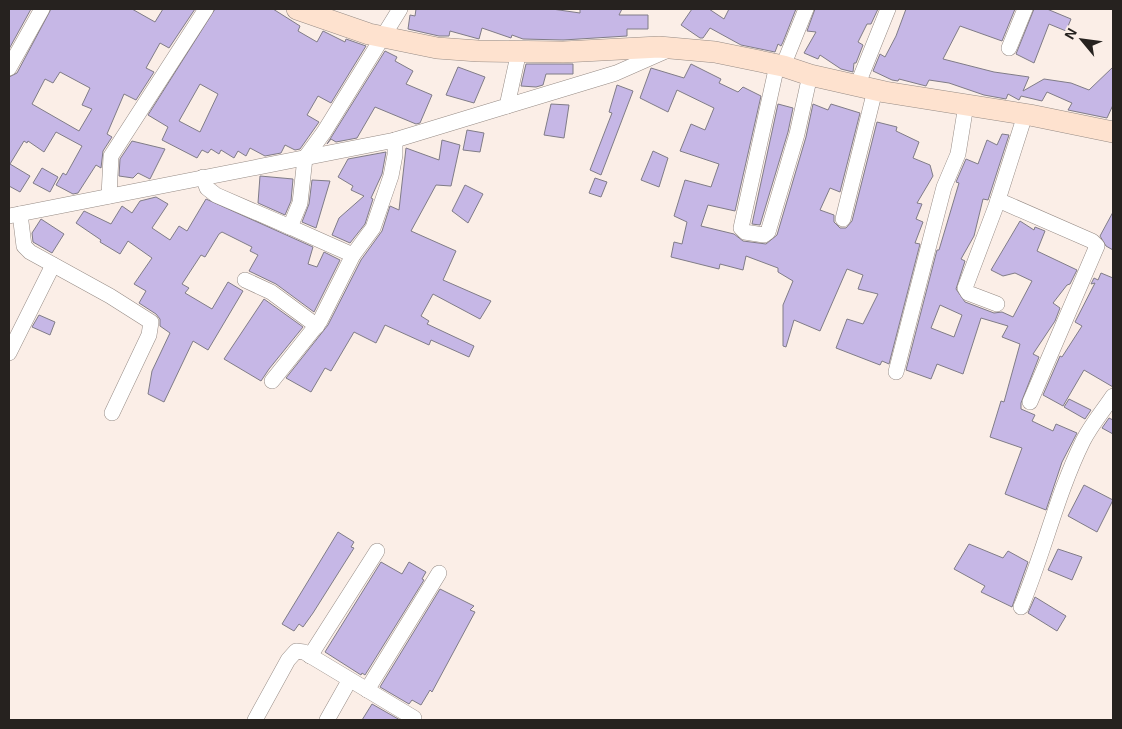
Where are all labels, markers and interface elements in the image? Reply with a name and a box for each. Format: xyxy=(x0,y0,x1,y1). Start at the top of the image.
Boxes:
north arrow xyxy=(1057,15,1107,65)
text: N xyxy=(1061,25,1080,42)

